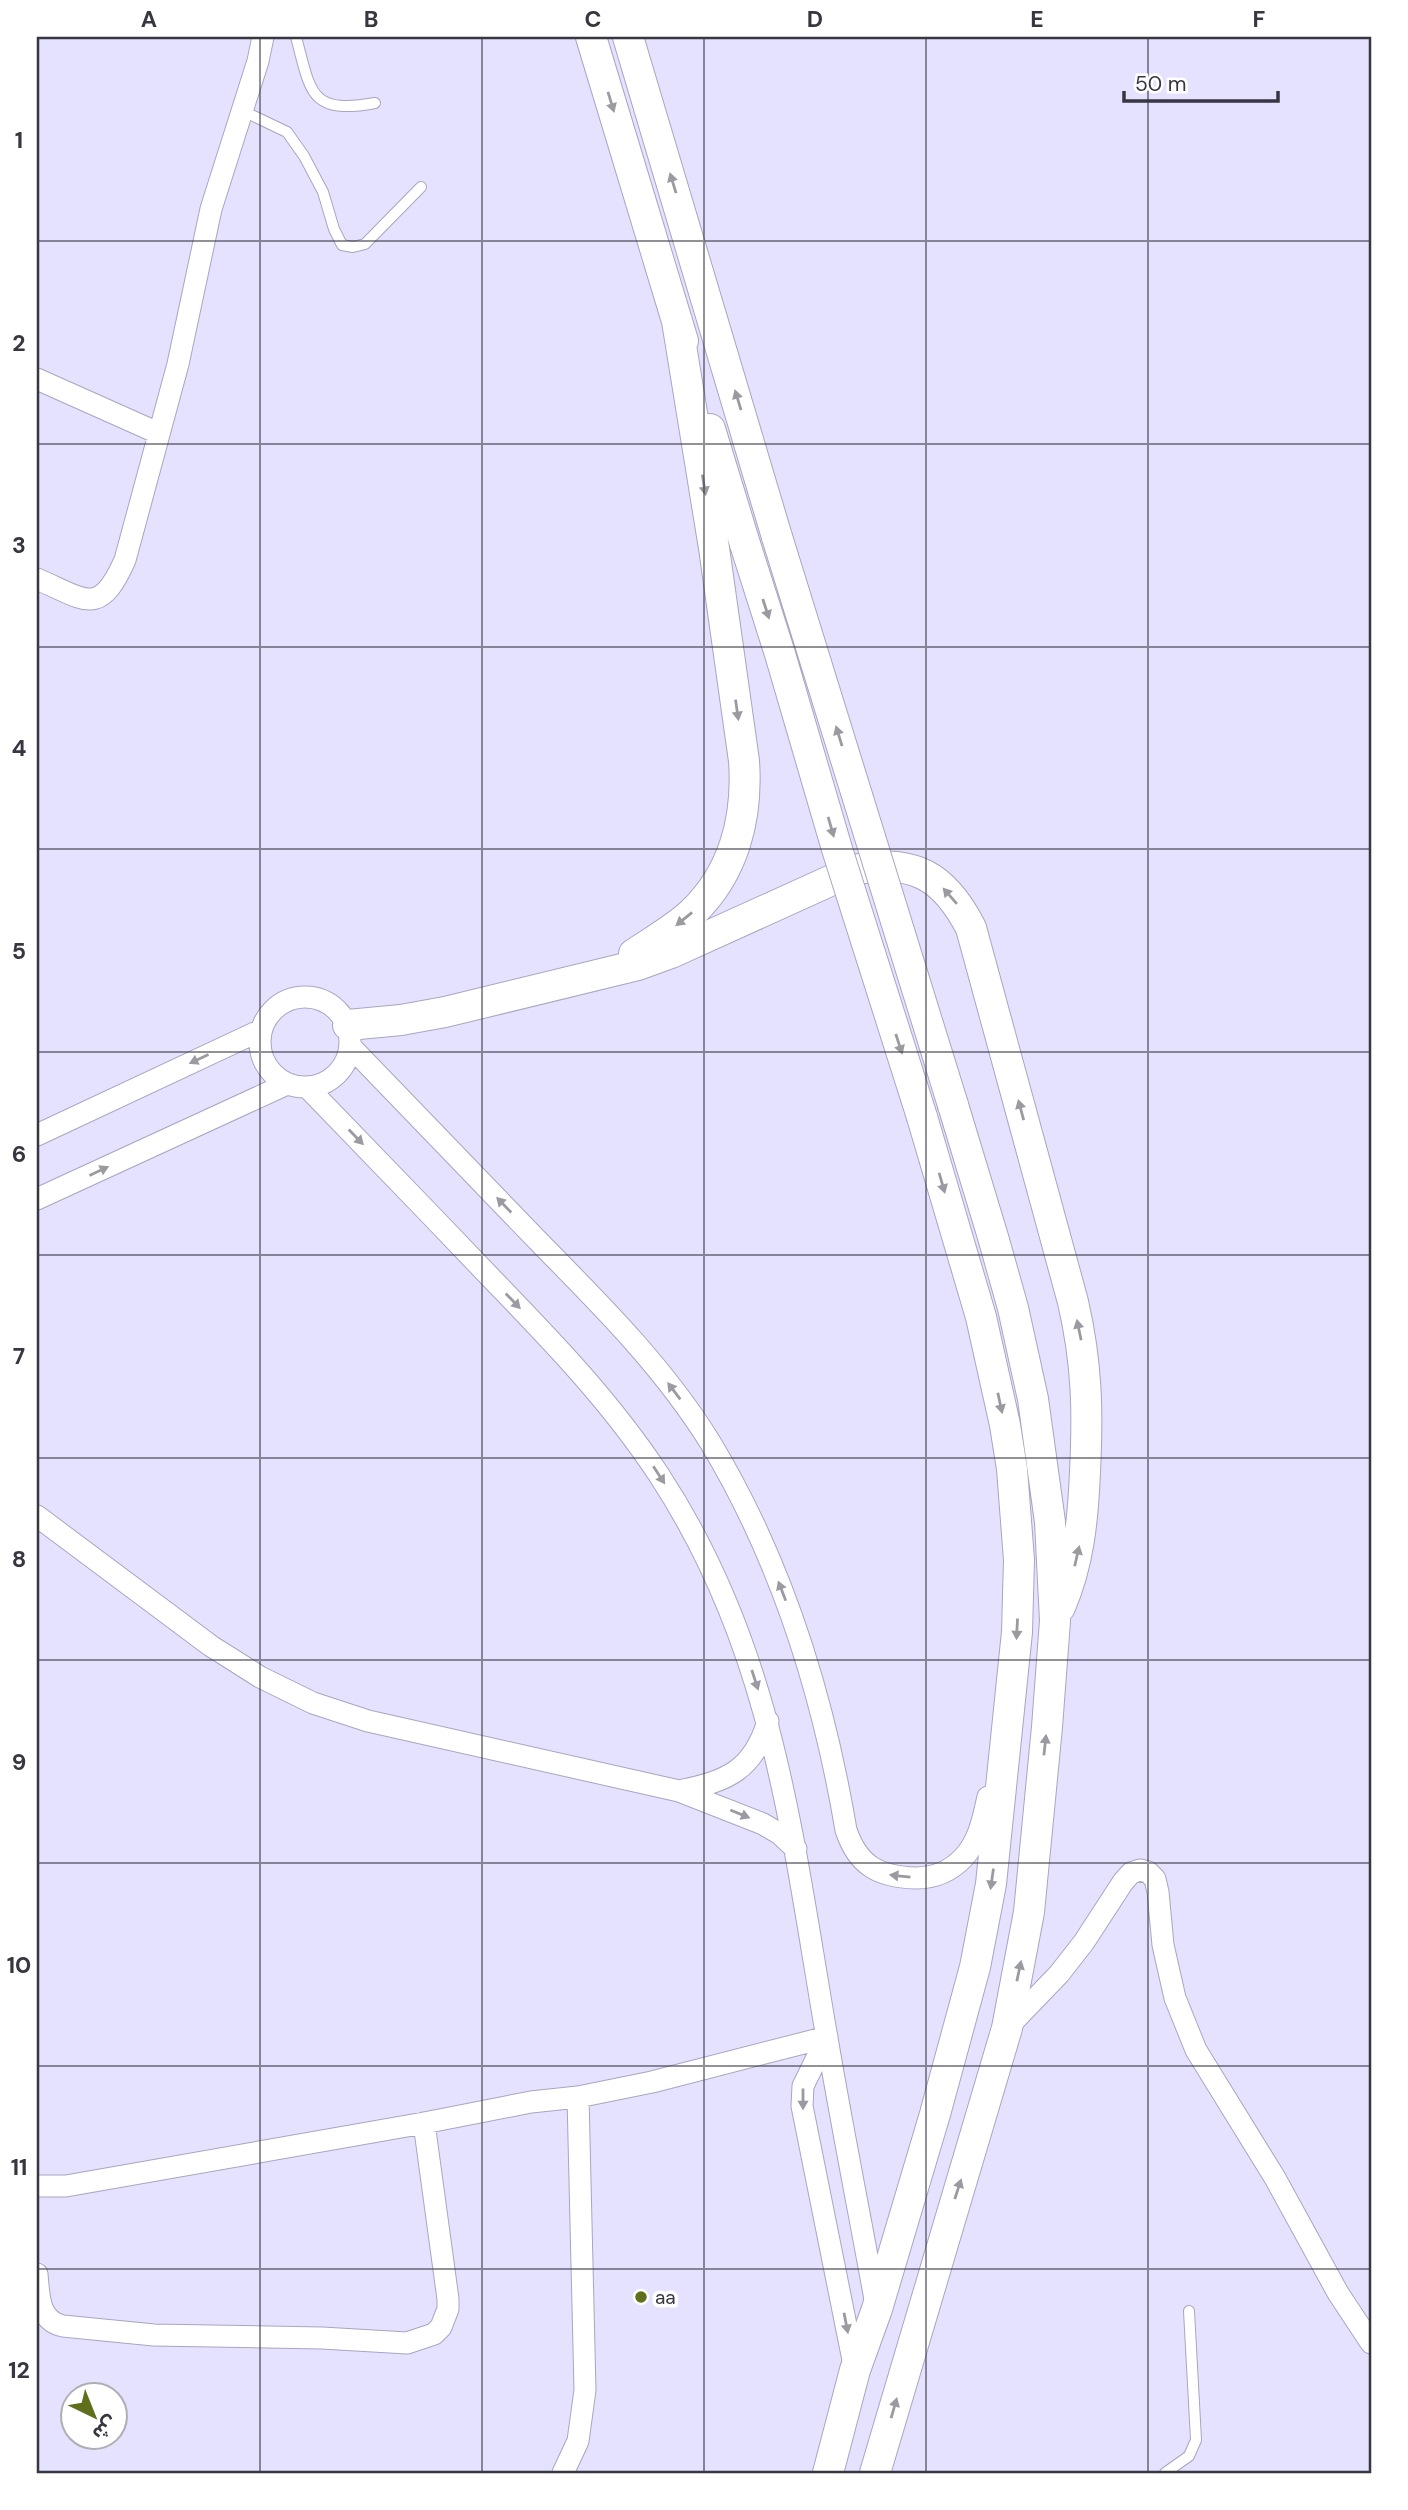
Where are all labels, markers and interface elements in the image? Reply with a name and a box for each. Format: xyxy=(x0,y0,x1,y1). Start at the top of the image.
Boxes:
text: A xyxy=(141,4,157,34)
text: B xyxy=(364,4,378,34)
text: C xyxy=(585,4,601,34)
text: D xyxy=(807,4,823,34)
text: E xyxy=(1030,4,1044,34)
text: F xyxy=(1253,4,1266,34)
scale bar xyxy=(1124,60,1278,104)
text: 50 m xyxy=(1135,70,1186,98)
one-way arrow xyxy=(606,92,616,113)
text: 1 xyxy=(15,125,23,155)
one-way arrow xyxy=(667,172,677,193)
text: 2 xyxy=(12,328,26,358)
one-way arrow xyxy=(733,390,743,411)
one-way arrow xyxy=(699,474,710,496)
text: 3 xyxy=(12,530,26,560)
one-way arrow xyxy=(761,598,772,619)
one-way arrow xyxy=(732,700,743,722)
one-way arrow xyxy=(833,725,843,746)
text: 4 xyxy=(12,733,27,763)
one-way arrow xyxy=(826,817,836,838)
one-way arrow xyxy=(942,887,958,905)
one-way arrow xyxy=(675,911,693,925)
text: 5 xyxy=(12,936,26,966)
one-way arrow xyxy=(895,1033,905,1054)
one-way arrow xyxy=(189,1053,209,1065)
one-way arrow xyxy=(1015,1099,1026,1121)
one-way arrow xyxy=(347,1128,363,1145)
text: 6 xyxy=(12,1139,26,1169)
one-way arrow xyxy=(89,1165,109,1177)
one-way arrow xyxy=(937,1173,947,1194)
one-way arrow xyxy=(496,1197,513,1214)
one-way arrow xyxy=(505,1292,521,1309)
one-way arrow xyxy=(1073,1319,1084,1341)
text: 7 xyxy=(13,1341,25,1371)
one-way arrow xyxy=(667,1383,682,1401)
one-way arrow xyxy=(995,1392,1006,1414)
one-way arrow xyxy=(652,1465,665,1485)
text: 8 xyxy=(12,1544,26,1574)
one-way arrow xyxy=(1071,1545,1082,1567)
one-way arrow xyxy=(777,1580,788,1601)
one-way arrow xyxy=(1011,1618,1022,1640)
one-way arrow xyxy=(751,1670,761,1691)
one-way arrow xyxy=(1040,1734,1051,1756)
text: 9 xyxy=(12,1747,26,1777)
one-way arrow xyxy=(730,1808,751,1819)
one-way arrow xyxy=(986,1869,997,1891)
one-way arrow xyxy=(889,1871,911,1882)
text: 10 xyxy=(7,1950,31,1980)
one-way arrow xyxy=(1014,1960,1025,1982)
one-way arrow xyxy=(797,2089,809,2111)
text: 11 xyxy=(11,2152,27,2182)
one-way arrow xyxy=(953,2179,964,2200)
place label: aa xyxy=(655,2285,676,2310)
marker: aa xyxy=(633,2289,649,2305)
one-way arrow xyxy=(840,2312,851,2334)
text: 12 xyxy=(8,2355,30,2385)
north arrow xyxy=(60,2380,130,2450)
one-way arrow xyxy=(889,2397,899,2418)
text: ش xyxy=(87,2410,123,2446)

